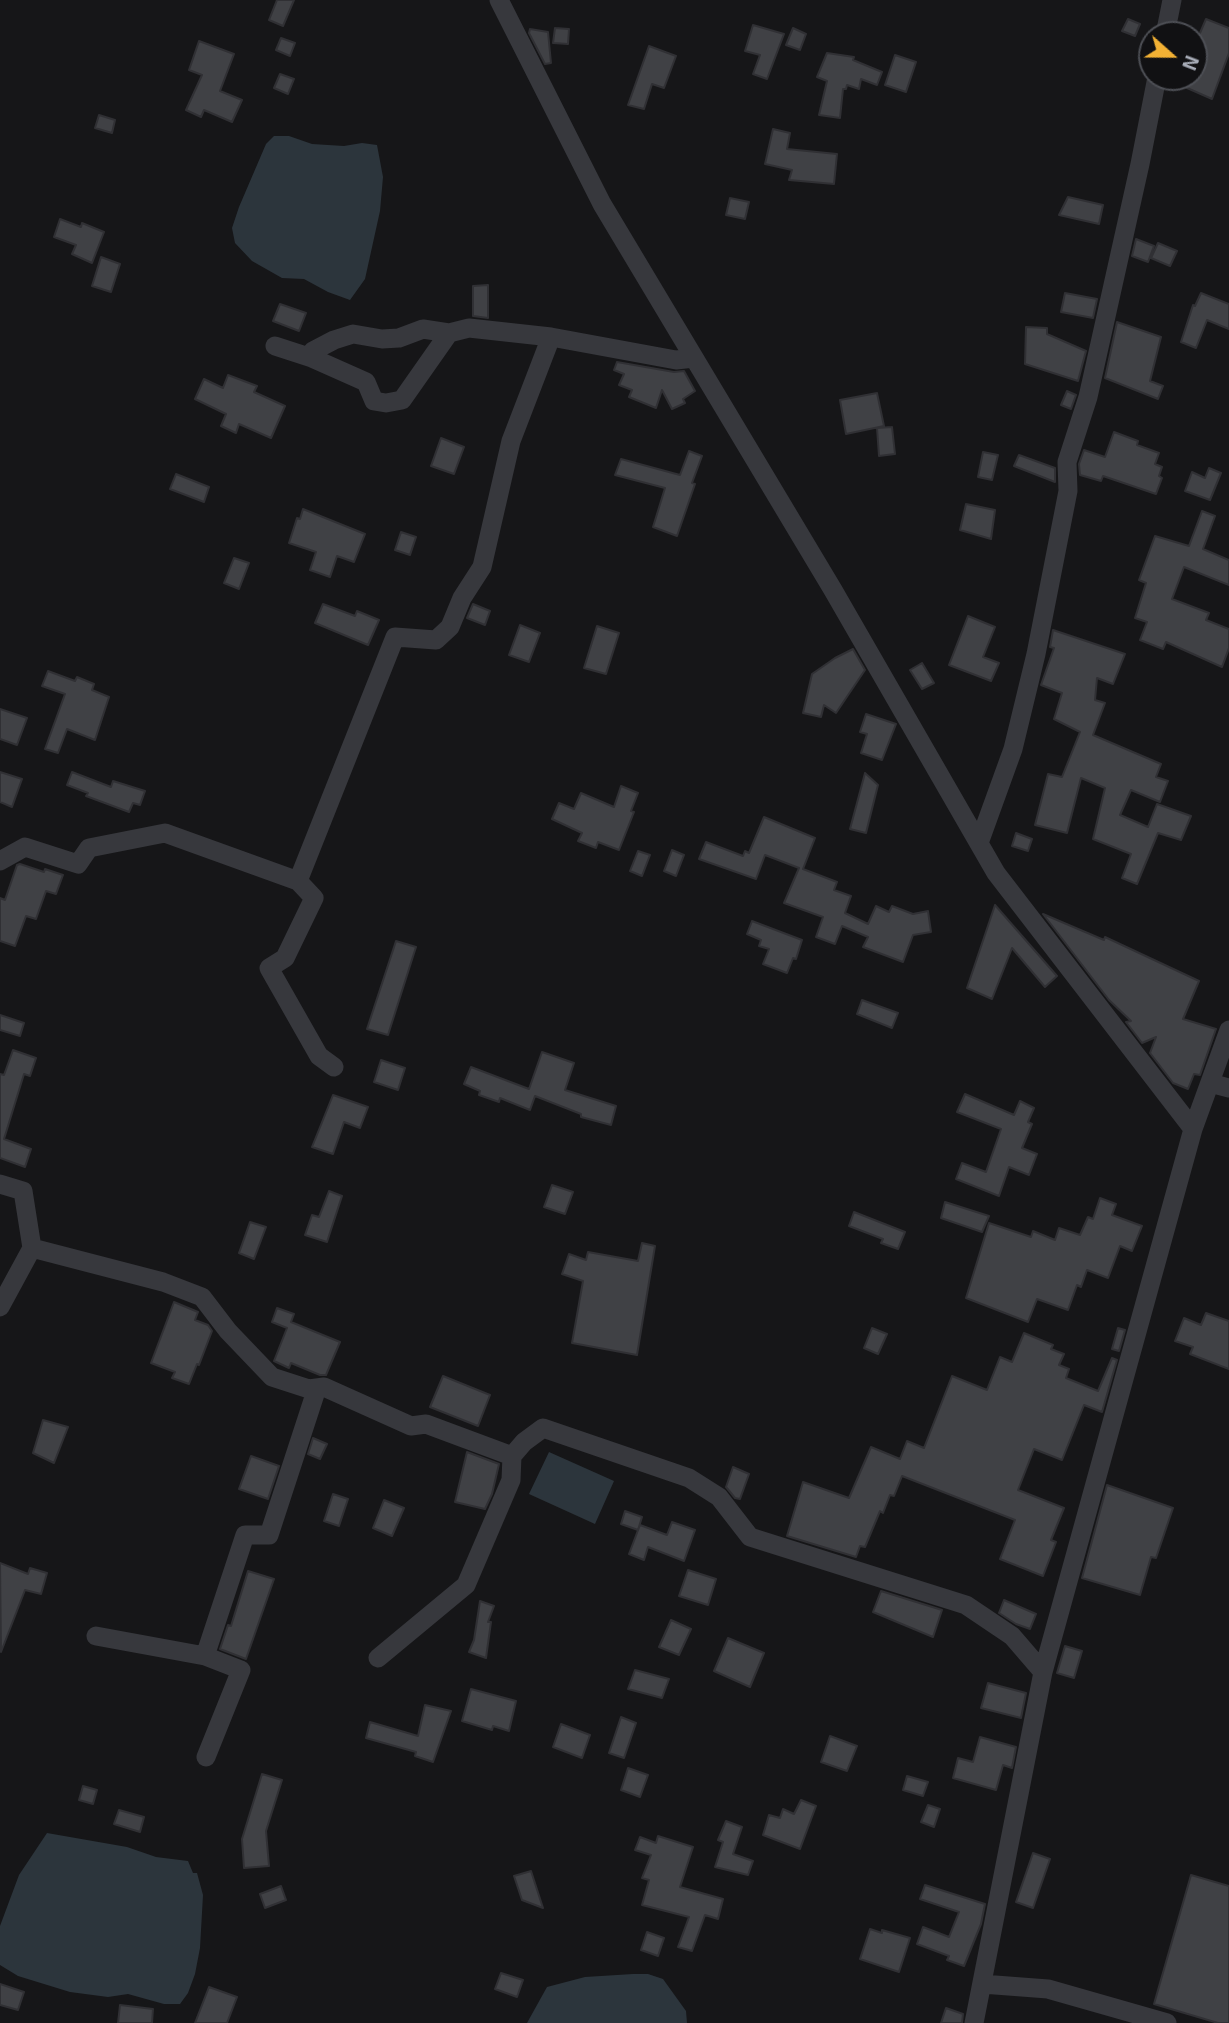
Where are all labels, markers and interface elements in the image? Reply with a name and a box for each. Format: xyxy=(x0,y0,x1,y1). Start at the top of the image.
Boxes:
north arrow xyxy=(1138,21,1208,91)
text: N xyxy=(1178,52,1204,74)

